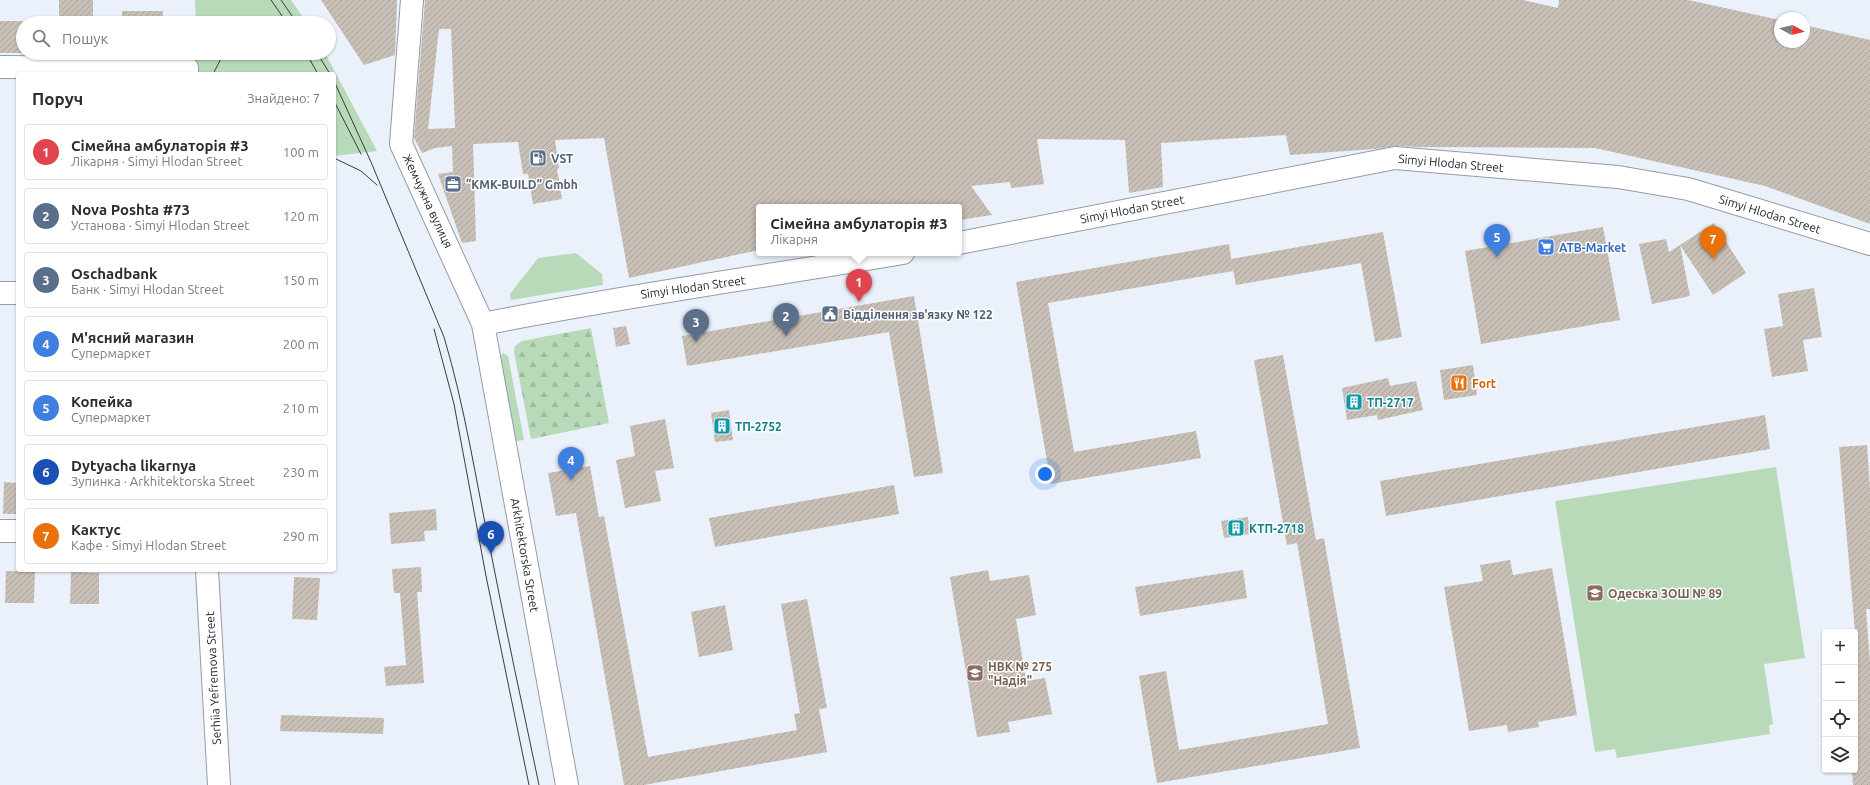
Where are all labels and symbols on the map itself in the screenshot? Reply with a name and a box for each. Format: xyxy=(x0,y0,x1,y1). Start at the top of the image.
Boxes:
north arrow xyxy=(1774,12,1810,48)
fuel station icon: VST xyxy=(528,148,548,168)
street label: Жемчужна вулиця xyxy=(401,152,455,250)
place label: VST xyxy=(551,152,573,165)
street label: Simyi Hlodan Street xyxy=(1398,152,1505,174)
office icon: “KMK-BUILD” Gmbh xyxy=(443,174,463,194)
place label: “KMK-BUILD” Gmbh xyxy=(466,178,578,191)
street label: Simyi Hlodan Street xyxy=(1079,192,1185,225)
street label: Simyi Hlodan Street xyxy=(1717,192,1823,236)
pin: 5 xyxy=(1484,224,1510,257)
pin: 7 xyxy=(1700,226,1726,259)
supermarket icon: ATB-Market xyxy=(1536,237,1556,257)
place label: ATB-Market xyxy=(1559,241,1626,254)
pin: 1 xyxy=(846,269,872,302)
street label: Simyi Hlodan Street xyxy=(640,273,747,301)
pin: 2 xyxy=(773,303,799,336)
public building icon: Відділення зв'язку № 122 xyxy=(820,304,840,324)
place label: Відділення зв'язку № 122 xyxy=(843,308,993,321)
pin: 3 xyxy=(683,309,709,342)
restaurant icon: Fort xyxy=(1449,373,1469,393)
place label: Fort xyxy=(1472,377,1496,390)
building icon: ТП-2717 xyxy=(1344,392,1364,412)
place label: ТП-2717 xyxy=(1367,396,1414,409)
building icon: ТП-2752 xyxy=(712,416,732,436)
place label: ТП-2752 xyxy=(735,420,782,433)
pin: 4 xyxy=(558,447,584,480)
your location xyxy=(1035,464,1055,484)
street label: Arkhitektorska Street xyxy=(509,497,541,613)
building icon: КТП-2718 xyxy=(1226,518,1246,538)
pin: 6 xyxy=(478,521,504,554)
place label: КТП-2718 xyxy=(1249,522,1304,535)
school or university icon: Одеська ЗОШ № 89 xyxy=(1585,583,1605,603)
place label: Одеська ЗОШ № 89 xyxy=(1608,587,1722,600)
street label: Serhiia Yefremova Street xyxy=(203,611,223,745)
place label: НВК № 275 "Надія" xyxy=(988,660,1052,687)
school or university icon: НВК № 275 "Надія" xyxy=(965,663,985,683)

